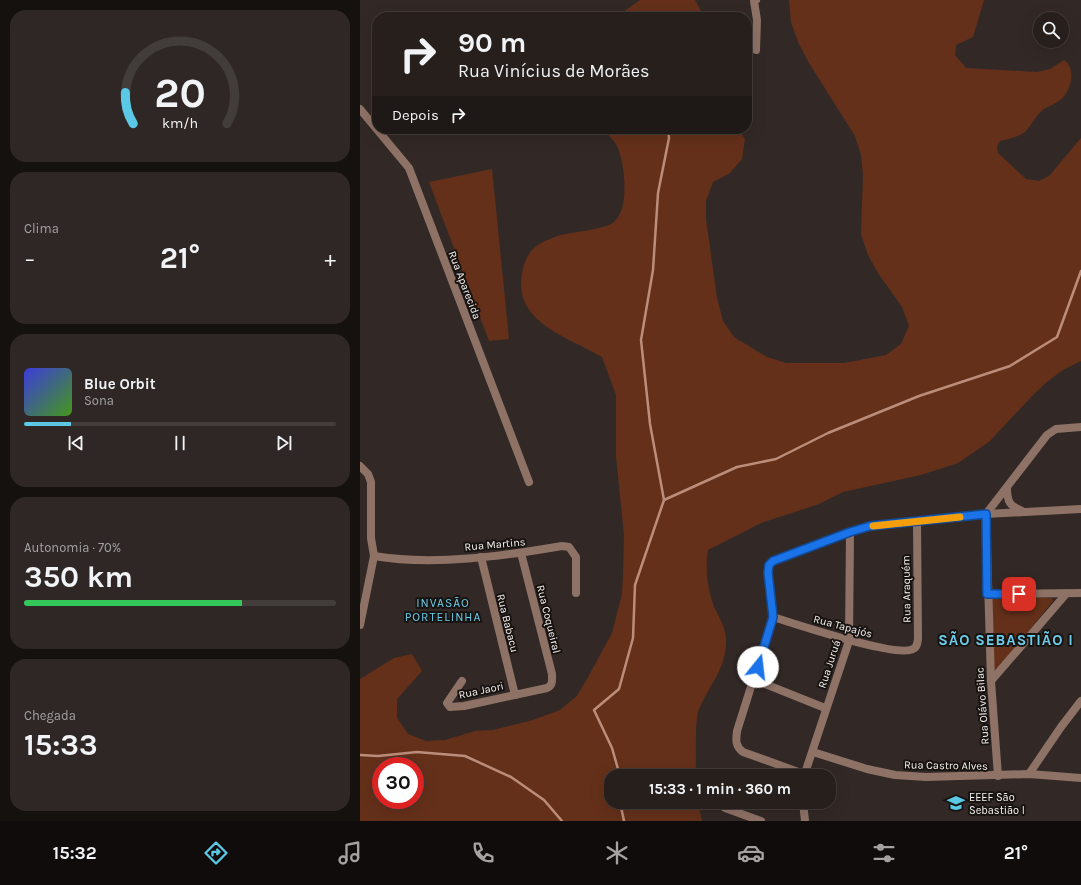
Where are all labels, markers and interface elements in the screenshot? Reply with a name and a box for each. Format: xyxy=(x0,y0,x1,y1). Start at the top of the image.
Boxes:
map controls xyxy=(1033,12,1069,48)
button: search xyxy=(1033,12,1069,48)
text: 90 m xyxy=(458,26,526,59)
icon: right xyxy=(392,28,444,80)
text: Rua Vinícius de Morães xyxy=(458,60,650,82)
text: 20 xyxy=(154,69,206,117)
icon: right xyxy=(447,104,469,126)
text: Depois xyxy=(392,106,439,124)
text: km/h xyxy=(162,115,198,132)
text: Clima xyxy=(24,221,59,236)
text: 21° xyxy=(160,240,200,276)
text: − xyxy=(24,246,36,272)
text: + xyxy=(324,246,336,272)
street label: Rua Aparecida xyxy=(446,249,484,321)
text: Blue Orbit xyxy=(84,375,156,393)
text: Sona xyxy=(84,393,114,408)
icon: previous xyxy=(65,432,87,454)
icon: pause xyxy=(169,432,191,454)
icon: next xyxy=(273,432,295,454)
street label: Rua Martins xyxy=(464,535,526,554)
text: Autonomia · 70% xyxy=(24,540,121,555)
street label: Rua Araquém xyxy=(899,555,914,623)
text: 350 km xyxy=(24,559,133,595)
pin xyxy=(1002,577,1036,611)
icon: arrive xyxy=(1008,583,1030,605)
street label: Rua Coqueiral xyxy=(534,584,563,655)
street label: Rua Babacu xyxy=(494,593,521,654)
district label: INVASÃO PORTELINHA xyxy=(405,596,481,624)
street label: Rua Tapajós xyxy=(812,612,874,641)
district label: SÃO SEBASTIÃO I xyxy=(938,631,1074,649)
street label: Rua Juruá xyxy=(816,638,843,690)
position arrow xyxy=(737,646,779,688)
street label: Rua Olávo Bilac xyxy=(973,667,992,745)
street label: Rua Jaori xyxy=(457,679,505,702)
text: Chegada xyxy=(24,708,76,723)
text: 15:33 xyxy=(24,727,98,763)
speed limit sign: 30 xyxy=(372,757,424,809)
street label: Rua Castro Alves xyxy=(904,758,988,773)
text: 15:33 · 1 min · 360 m xyxy=(649,780,791,798)
place label: EEEF São Sebastião I xyxy=(969,791,1025,817)
school or university icon: EEEF São Sebastião I xyxy=(946,793,966,813)
icon: directions xyxy=(202,839,230,867)
icon: music xyxy=(336,839,364,867)
icon: phone xyxy=(469,839,497,867)
icon: climate xyxy=(603,839,631,867)
icon: car xyxy=(737,839,765,867)
icon: filters xyxy=(870,839,898,867)
text: 15:32 xyxy=(53,842,97,864)
text: 21° xyxy=(1004,842,1028,864)

